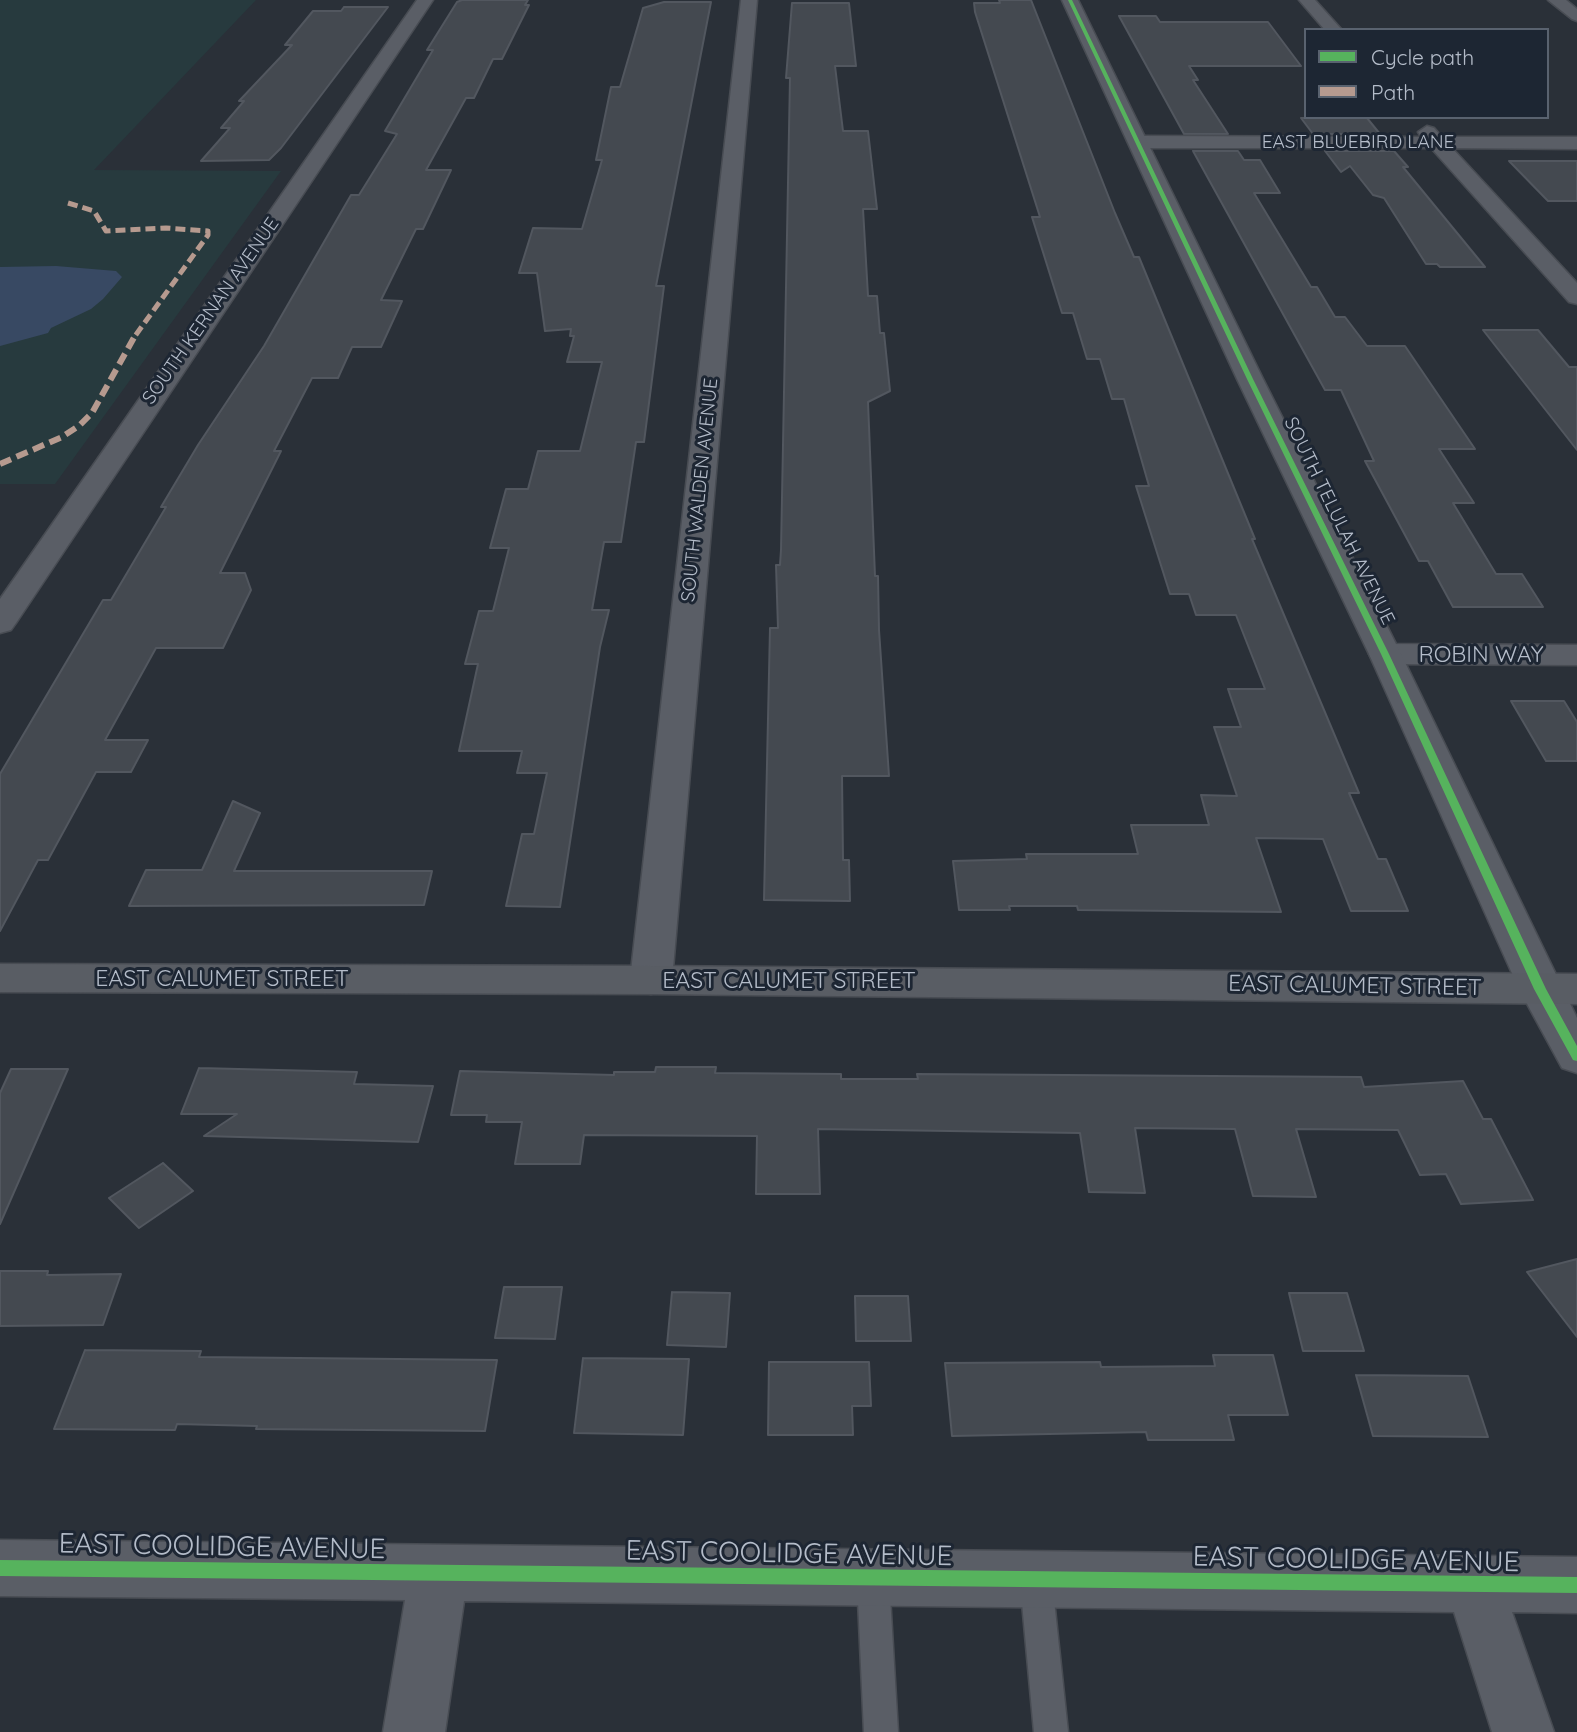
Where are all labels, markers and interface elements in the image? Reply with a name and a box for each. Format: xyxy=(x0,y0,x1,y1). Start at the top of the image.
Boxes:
legend xyxy=(1304,28,1549,119)
text: Cycle path xyxy=(1371,44,1474,70)
text: Path xyxy=(1371,79,1415,105)
street label: EAST BLUEBIRD LANE xyxy=(1262,131,1454,153)
street label: SOUTH KERNAN AVENUE xyxy=(138,213,284,409)
street label: SOUTH WALDEN AVENUE xyxy=(677,377,723,603)
street label: SOUTH TELULAH AVENUE xyxy=(1279,414,1399,628)
street label: ROBIN WAY xyxy=(1418,641,1544,669)
street label: EAST CALUMET STREET xyxy=(95,965,349,993)
street label: EAST CALUMET STREET xyxy=(662,967,916,995)
street label: EAST CALUMET STREET xyxy=(1228,970,1482,1002)
street label: EAST COOLIDGE AVENUE xyxy=(58,1527,386,1567)
street label: EAST COOLIDGE AVENUE xyxy=(625,1534,953,1574)
street label: EAST COOLIDGE AVENUE xyxy=(1192,1540,1520,1580)

